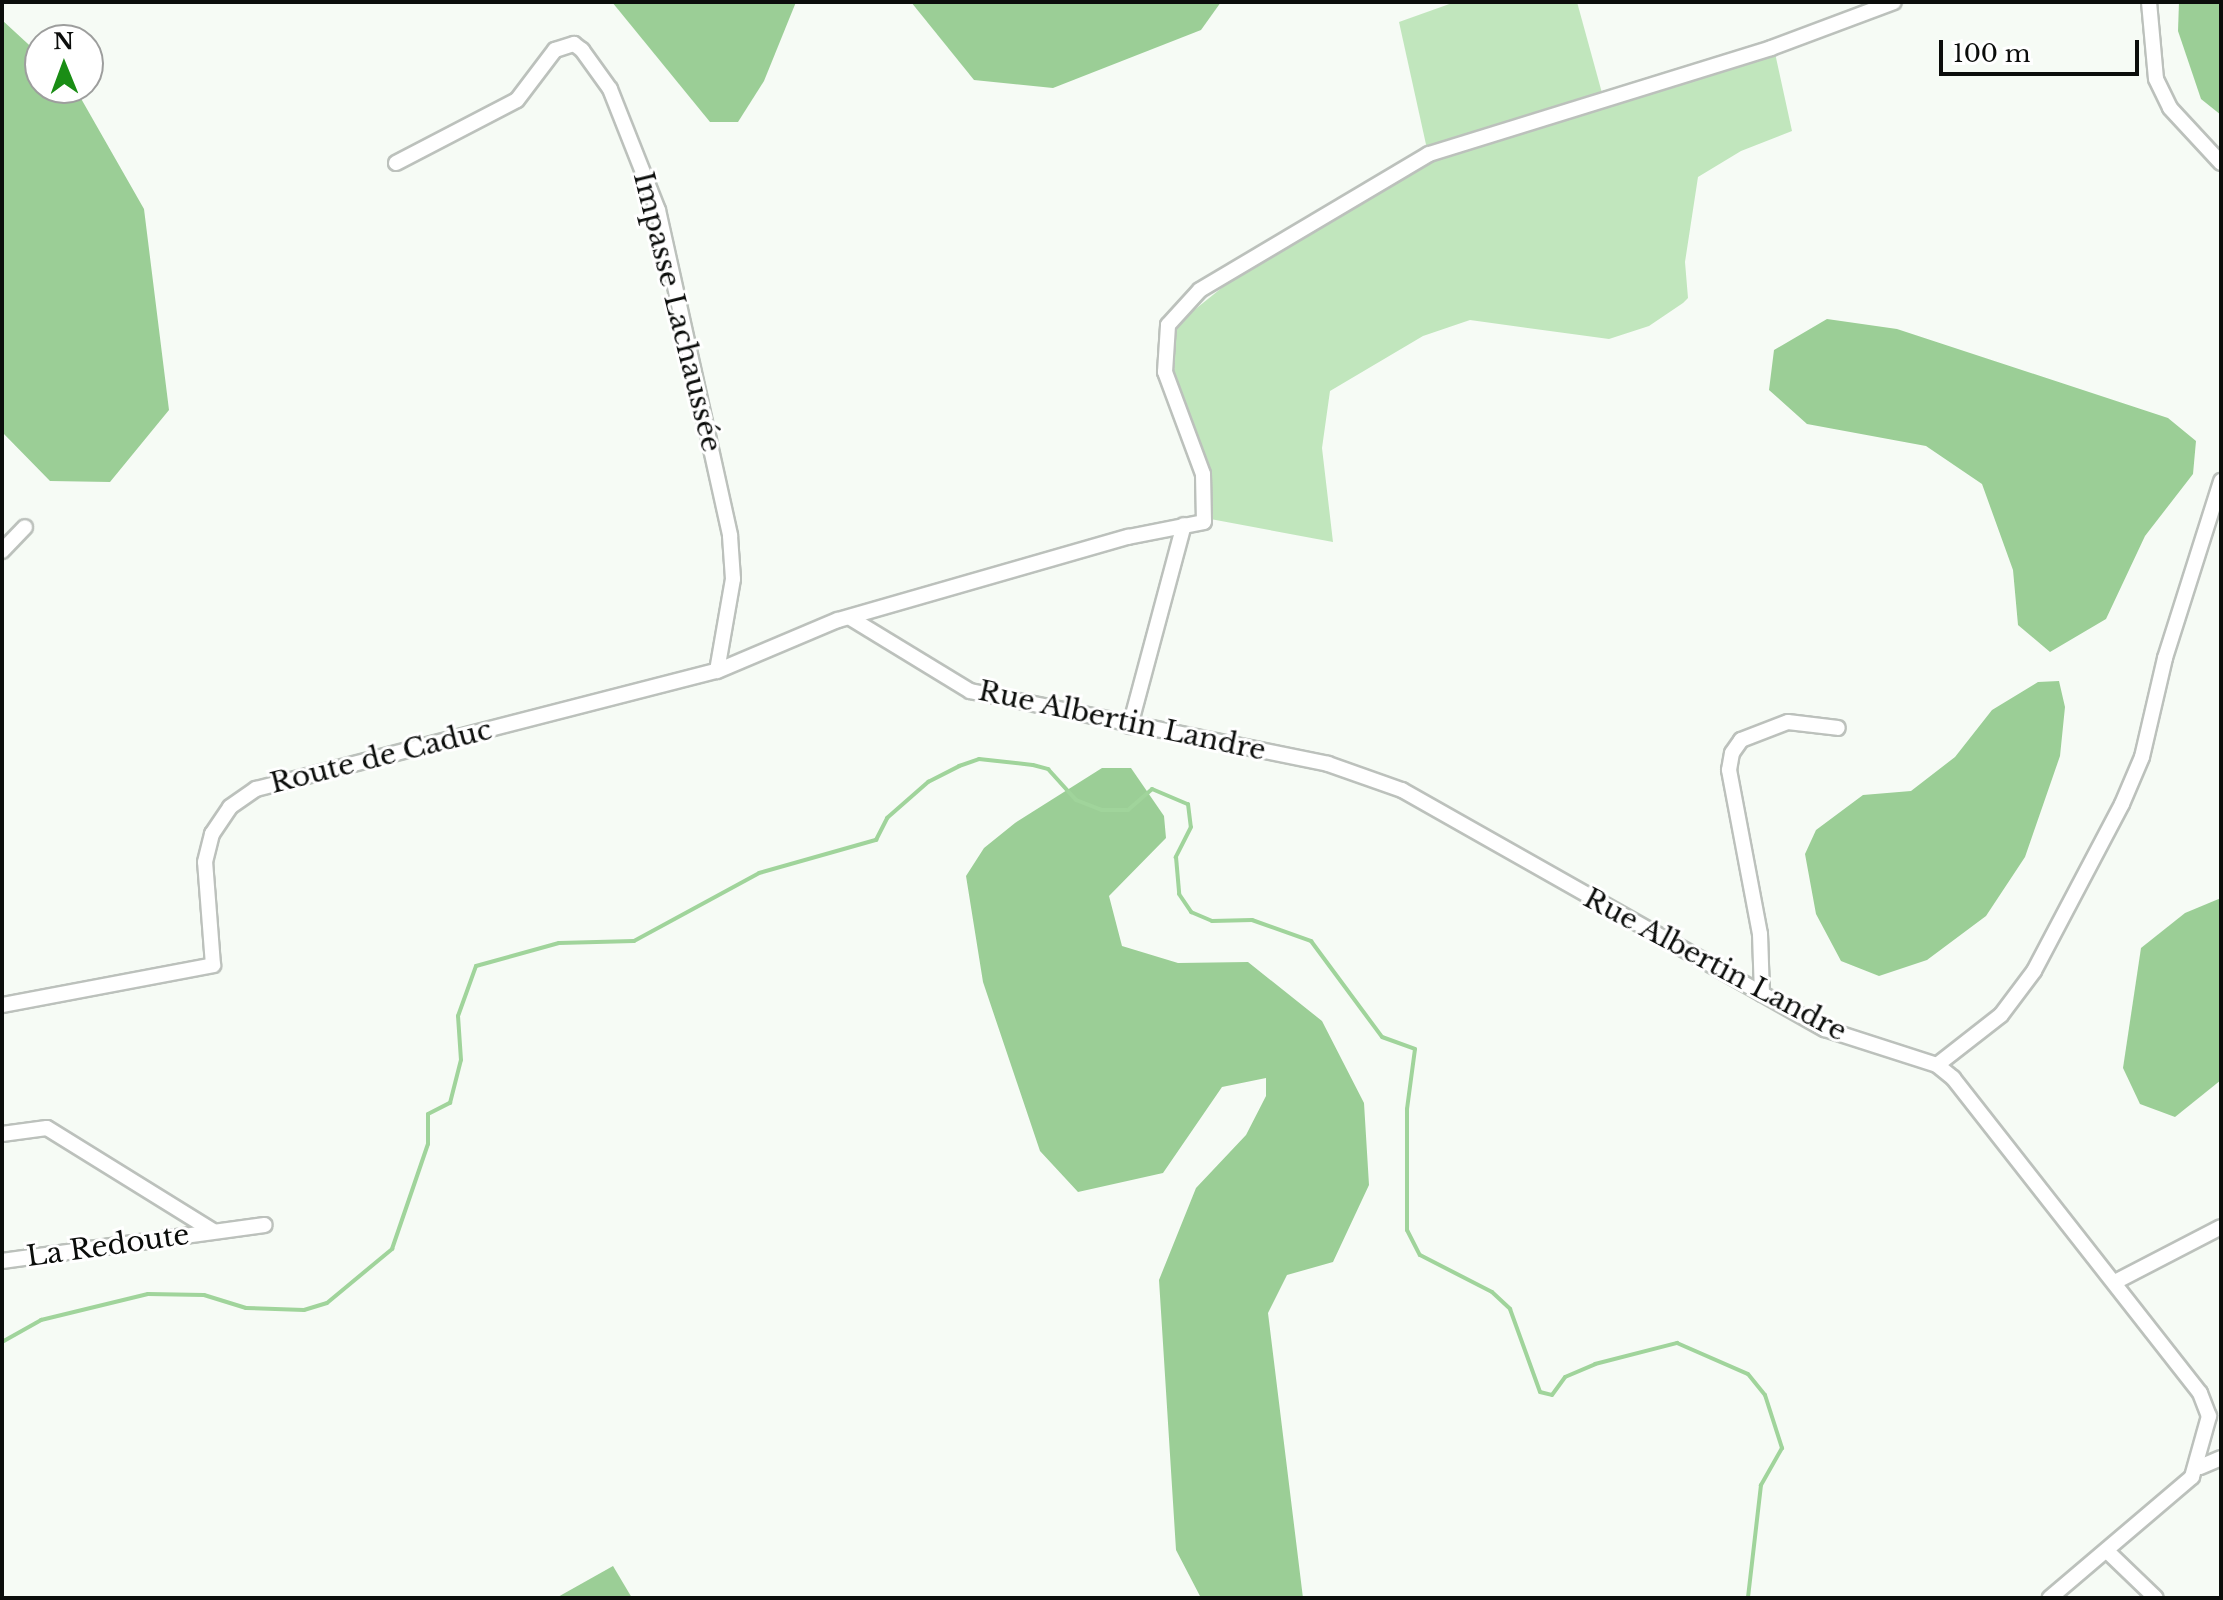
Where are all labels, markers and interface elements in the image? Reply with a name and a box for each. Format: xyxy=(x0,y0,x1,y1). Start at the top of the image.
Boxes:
north arrow xyxy=(24,24,104,104)
scale bar xyxy=(1943,24,2143,74)
text: N xyxy=(53,28,74,55)
text: 100 m xyxy=(1953,39,2031,68)
street label: Impasse Lachaussée xyxy=(626,168,728,456)
street label: Rue Albertin Landre xyxy=(975,674,1269,768)
street label: Route de Caduc xyxy=(267,713,495,801)
street label: Rue Albertin Landre xyxy=(1577,881,1853,1049)
street label: La Redoute xyxy=(24,1218,192,1274)

